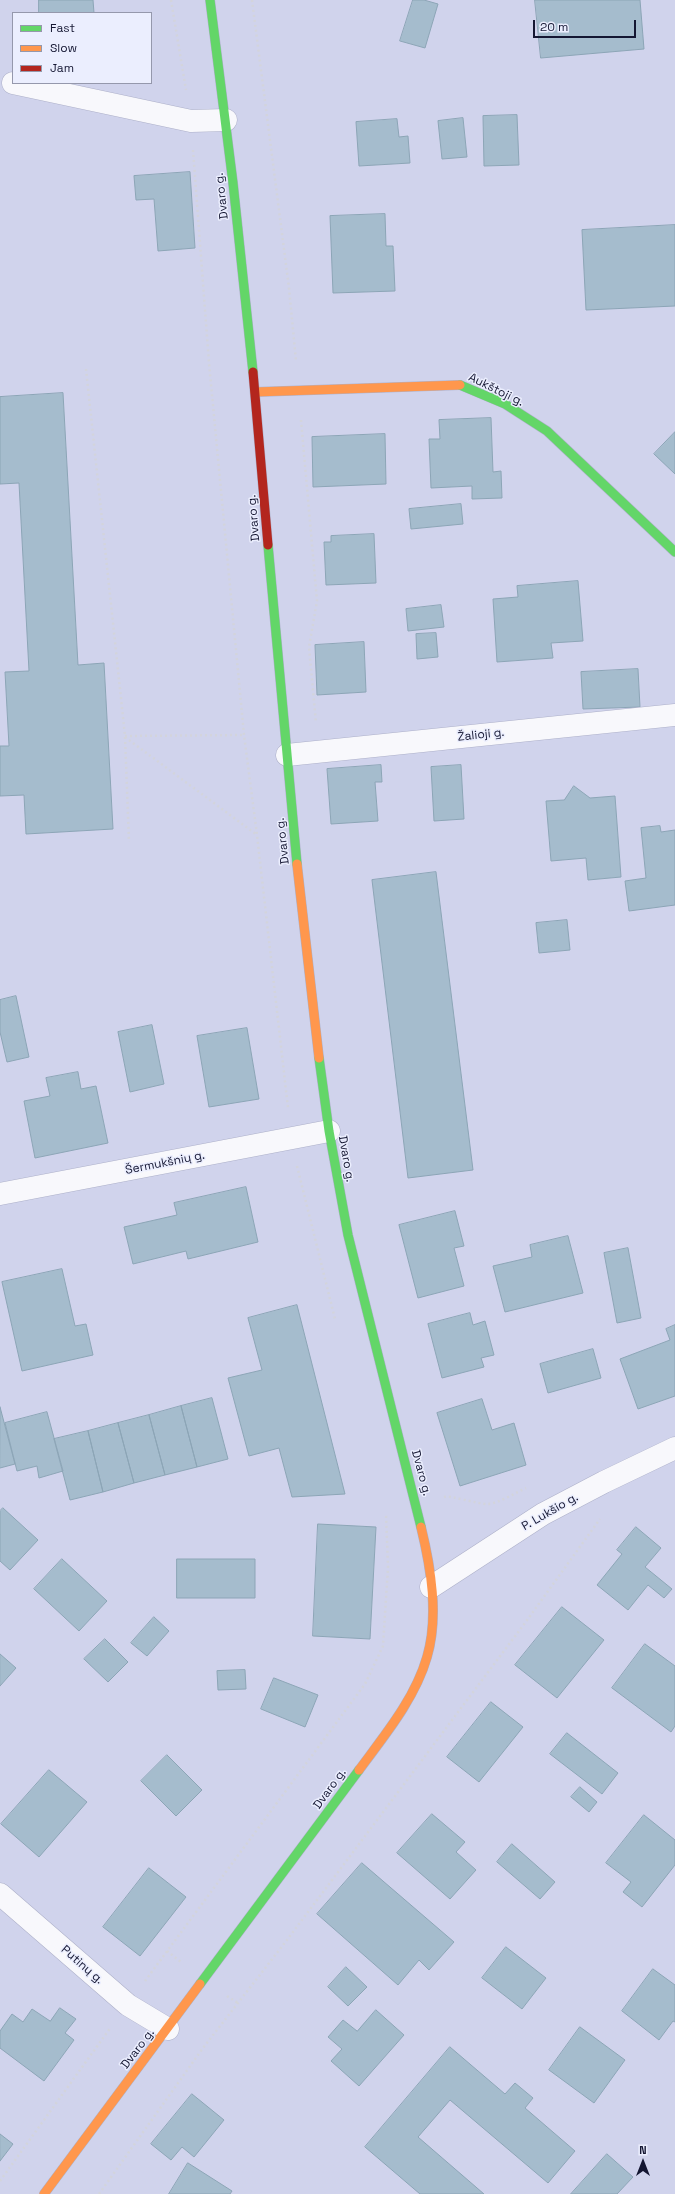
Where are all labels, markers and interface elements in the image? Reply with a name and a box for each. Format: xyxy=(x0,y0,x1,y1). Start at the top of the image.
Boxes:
legend xyxy=(12,12,152,84)
scale bar xyxy=(535,12,638,38)
text: 20 m xyxy=(540,19,568,35)
text: Fast xyxy=(50,20,75,36)
text: Slow xyxy=(50,40,77,56)
text: Jam xyxy=(50,60,74,76)
street label: Dvaro g. xyxy=(212,172,232,220)
street label: Aukštoji g. xyxy=(466,370,526,410)
street label: Dvaro g. xyxy=(245,494,263,542)
street label: Žalioji g. xyxy=(457,725,505,745)
street label: Dvaro g. xyxy=(273,817,293,865)
street label: Dvaro g. xyxy=(335,1135,357,1183)
street label: Šermukšnių g. xyxy=(124,1148,206,1178)
street label: Dvaro g. xyxy=(408,1449,434,1497)
street label: P. Lukšio g. xyxy=(519,1490,581,1534)
street label: Dvaro g. xyxy=(310,1766,350,1812)
street label: Putinų g. xyxy=(58,1943,106,1987)
street label: Dvaro g. xyxy=(118,2026,158,2072)
north arrow xyxy=(623,2142,663,2182)
text: N xyxy=(639,2143,647,2157)

